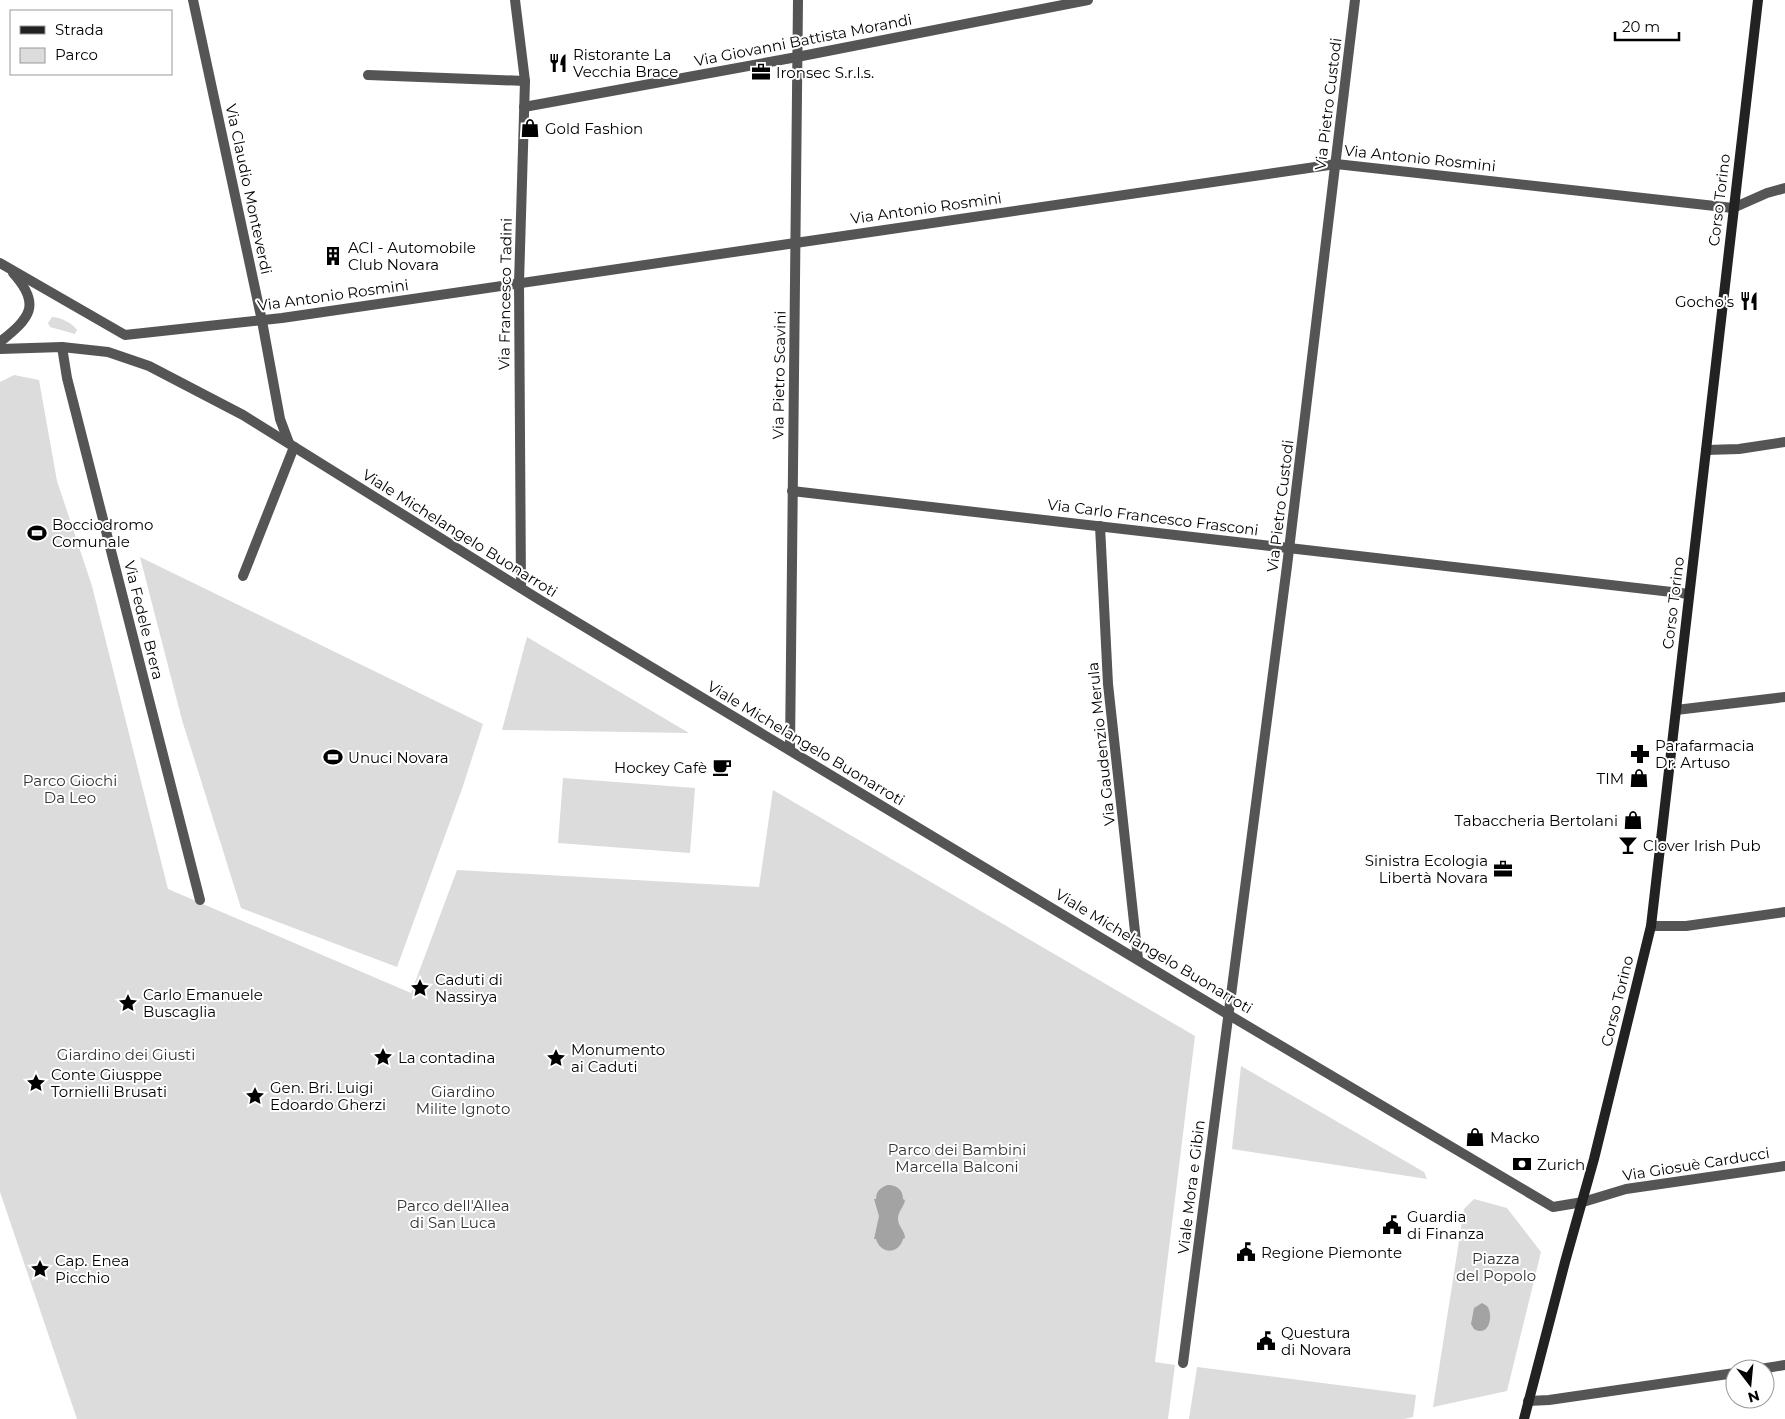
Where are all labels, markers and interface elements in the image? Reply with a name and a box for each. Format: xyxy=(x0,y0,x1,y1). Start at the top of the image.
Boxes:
legend xyxy=(10,10,172,75)
street label: Via Giovanni Battista Morandi xyxy=(693,10,913,70)
scale bar xyxy=(1615,10,1679,42)
text: 20 m xyxy=(1622,17,1660,36)
text: Strada xyxy=(55,20,104,39)
street label: Via Pietro Custodi xyxy=(1310,37,1346,171)
text: Parco xyxy=(55,45,98,64)
place label: Ristorante La Vecchia Brace xyxy=(573,45,678,81)
restaurant icon: Ristorante La Vecchia Brace xyxy=(547,52,569,74)
office icon: Ironsec S.r.l.s. xyxy=(750,61,772,83)
place label: Ironsec S.r.l.s. xyxy=(776,63,874,82)
street label: Via Claudio Monteverdi xyxy=(222,102,276,276)
shop icon: Gold Fashion xyxy=(519,117,541,139)
place label: Gold Fashion xyxy=(545,119,643,138)
street label: Via Antonio Rosmini xyxy=(1343,141,1497,175)
street label: Corso Torino xyxy=(1704,153,1734,247)
street label: Via Antonio Rosmini xyxy=(849,188,1003,228)
street label: Via Francesco Tadini xyxy=(494,218,516,370)
place label: ACI - Automobile Club Novara xyxy=(348,238,476,274)
building icon: ACI - Automobile Club Novara xyxy=(322,245,344,267)
street label: Via Antonio Rosmini xyxy=(256,275,410,315)
restaurant icon: Gocho's xyxy=(1738,290,1760,312)
place label: Gocho's xyxy=(1675,292,1734,311)
street label: Via Pietro Scavini xyxy=(768,310,790,440)
street label: Via Pietro Custodi xyxy=(1262,439,1298,573)
street label: Viale Michelangelo Buonarroti xyxy=(359,465,561,601)
street label: Via Carlo Francesco Frasconi xyxy=(1046,495,1260,539)
place label: Bocciodromo Comunale xyxy=(52,515,154,551)
sports icon: Bocciodromo Comunale xyxy=(26,522,48,544)
street label: Corso Torino xyxy=(1658,556,1688,650)
street label: Via Fedele Brera xyxy=(120,559,168,681)
street label: Via Gaudenzio Merula xyxy=(1083,661,1119,827)
street label: Viale Michelangelo Buonarroti xyxy=(704,676,908,810)
place label: Parafarmacia Dr. Artuso xyxy=(1655,736,1754,772)
pharmacy icon: Parafarmacia Dr. Artuso xyxy=(1629,743,1651,765)
sports icon: Unuci Novara xyxy=(322,746,344,768)
place label: Unuci Novara xyxy=(348,748,449,767)
cafe icon: Hockey Cafè xyxy=(711,756,733,778)
place label: Hockey Cafè xyxy=(614,758,707,777)
shop icon: TIM xyxy=(1628,767,1650,789)
place label: TIM xyxy=(1597,769,1624,788)
park label: Parco Giochi Da Leo xyxy=(23,771,117,807)
shop icon: Tabaccheria Bertolani xyxy=(1622,809,1644,831)
place label: Tabaccheria Bertolani xyxy=(1455,811,1618,830)
bar icon: Clover Irish Pub xyxy=(1617,834,1639,856)
place label: Clover Irish Pub xyxy=(1643,836,1761,855)
place label: Sinistra Ecologia Libertà Novara xyxy=(1365,851,1488,887)
office icon: Sinistra Ecologia Libertà Novara xyxy=(1492,858,1514,880)
street label: Viale Michelangelo Buonarroti xyxy=(1052,884,1256,1018)
street label: Corso Torino xyxy=(1597,954,1637,1048)
place label: Caduti di Nassirya xyxy=(435,970,503,1006)
place icon: Caduti di Nassirya xyxy=(409,977,431,999)
place label: Carlo Emanuele Buscaglia xyxy=(143,985,263,1021)
place icon: Carlo Emanuele Buscaglia xyxy=(117,992,139,1014)
place label: Monumento ai Caduti xyxy=(571,1040,665,1076)
park label: Giardino dei Giusti xyxy=(57,1045,195,1064)
place icon: La contadina xyxy=(372,1046,394,1068)
place icon: Monumento ai Caduti xyxy=(545,1047,567,1069)
place label: La contadina xyxy=(398,1048,495,1067)
place label: Conte Giusppe Tornielli Brusati xyxy=(51,1065,167,1101)
place icon: Conte Giusppe Tornielli Brusati xyxy=(25,1072,47,1094)
place label: Gen. Bri. Luigi Edoardo Gherzi xyxy=(270,1078,386,1114)
park label: Giardino Milite Ignoto xyxy=(416,1082,510,1118)
place icon: Gen. Bri. Luigi Edoardo Gherzi xyxy=(244,1085,266,1107)
street label: Viale Mora e Gibin xyxy=(1173,1119,1209,1255)
shop icon: Macko xyxy=(1464,1126,1486,1148)
place label: Macko xyxy=(1490,1128,1540,1147)
park label: Parco dei Bambini Marcella Balconi xyxy=(888,1140,1026,1176)
street label: Via Giosuè Carducci xyxy=(1621,1143,1771,1185)
bank icon: Zurich xyxy=(1511,1153,1533,1175)
place label: Zurich xyxy=(1537,1155,1585,1174)
park label: Parco dell'Allea di San Luca xyxy=(396,1196,510,1232)
place label: Guardia di Finanza xyxy=(1407,1207,1484,1243)
public building icon: Guardia di Finanza xyxy=(1381,1214,1403,1236)
public building icon: Regione Piemonte xyxy=(1235,1241,1257,1263)
place label: Regione Piemonte xyxy=(1261,1243,1402,1262)
park label: Piazza del Popolo xyxy=(1456,1249,1536,1285)
place label: Cap. Enea Picchio xyxy=(55,1251,129,1287)
place icon: Cap. Enea Picchio xyxy=(29,1258,51,1280)
place label: Questura di Novara xyxy=(1281,1323,1351,1359)
public building icon: Questura di Novara xyxy=(1255,1330,1277,1352)
north arrow xyxy=(1725,1359,1775,1409)
text: N xyxy=(1746,1386,1762,1407)

